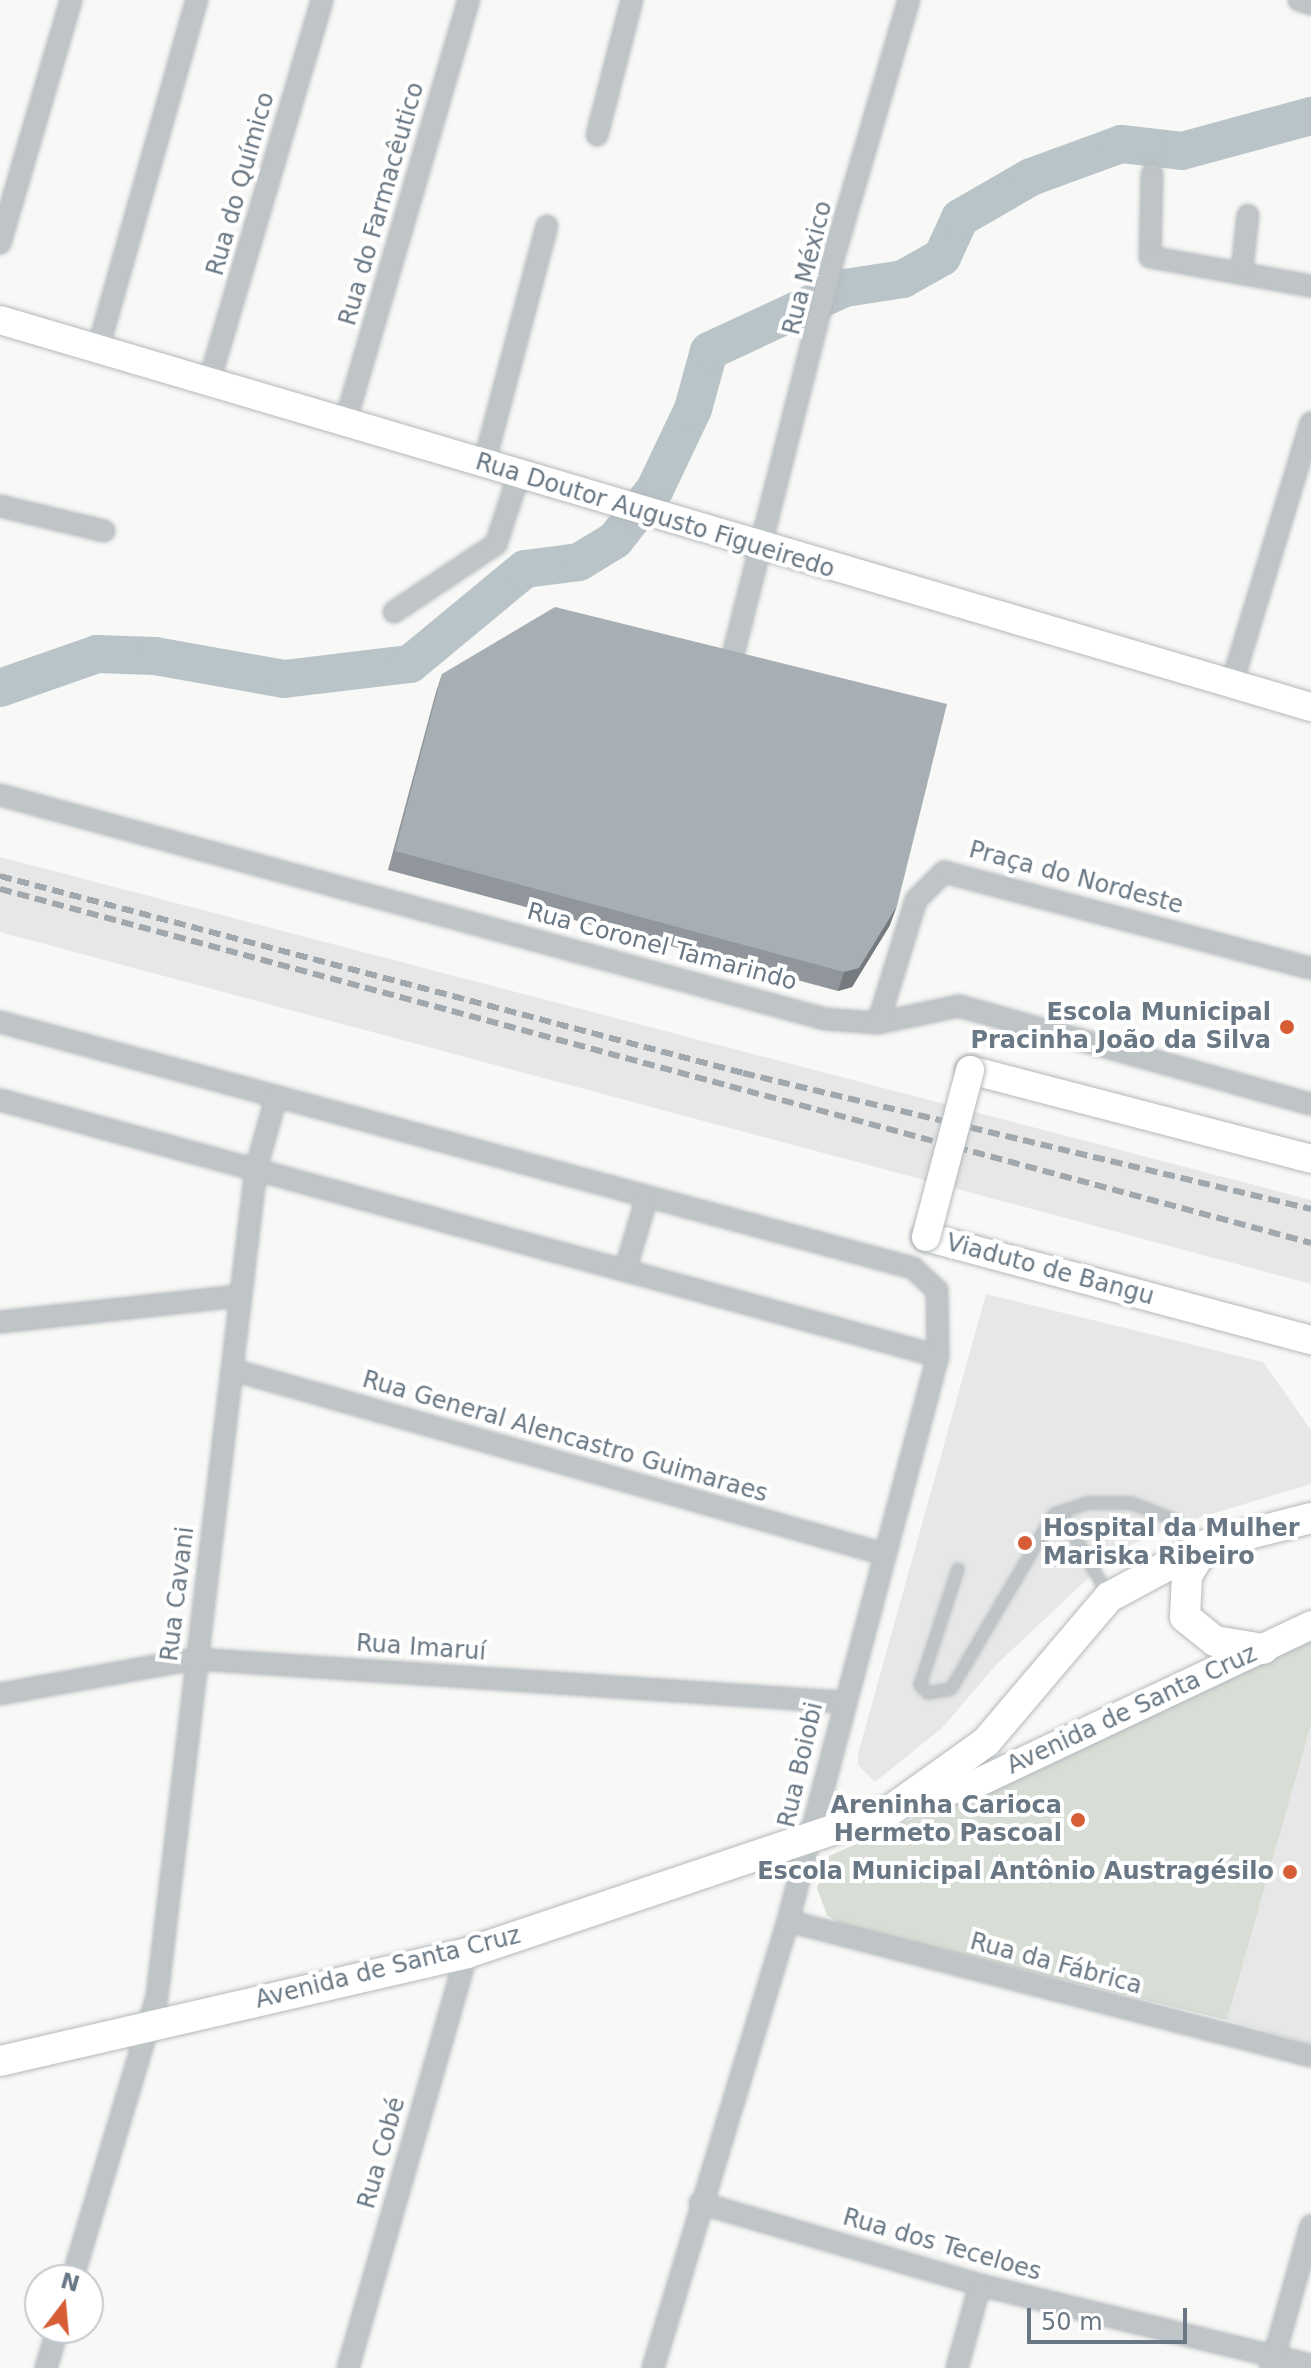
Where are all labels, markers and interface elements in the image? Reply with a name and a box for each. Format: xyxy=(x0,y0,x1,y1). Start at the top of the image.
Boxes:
street label: Rua do Farmacêutico xyxy=(333,79,431,329)
street label: Rua do Químico xyxy=(201,89,281,279)
street label: Rua México xyxy=(777,198,839,338)
street label: Rua Doutor Augusto Figueiredo xyxy=(472,448,838,584)
street label: Praça do Nordeste xyxy=(966,836,1186,920)
street label: Rua Coronel Tamarindo xyxy=(524,897,800,997)
place label: Escola Municipal Pracinha João da Silva xyxy=(970,999,1271,1055)
marker: Escola Municipal Pracinha João da Silva xyxy=(1278,1018,1296,1036)
street label: Viaduto de Bangu xyxy=(943,1228,1157,1312)
street label: Rua General Alencastro Guimaraes xyxy=(359,1365,771,1509)
place label: Hospital da Mulher Mariska Ribeiro xyxy=(1043,1515,1300,1571)
street label: Rua Cavani xyxy=(155,1525,201,1663)
marker: Hospital da Mulher Mariska Ribeiro xyxy=(1014,1532,1036,1554)
street label: Rua Imaruí xyxy=(355,1629,487,1667)
street label: Avenida de Santa Cruz xyxy=(1002,1639,1262,1781)
street label: Rua Boiobi xyxy=(773,1700,829,1830)
place label: Areninha Carioca Hermeto Pascoal xyxy=(830,1792,1062,1848)
marker: Areninha Carioca Hermeto Pascoal xyxy=(1069,1811,1087,1829)
place label: Escola Municipal Antônio Austragésilo xyxy=(757,1858,1274,1886)
marker: Escola Municipal Antônio Austragésilo xyxy=(1281,1863,1299,1881)
street label: Avenida de Santa Cruz xyxy=(252,1921,524,2015)
street label: Rua da Fábrica xyxy=(967,1927,1145,2001)
street label: Rua Cobé xyxy=(352,2094,412,2212)
street label: Rua dos Teceloes xyxy=(839,2203,1045,2287)
north arrow xyxy=(24,2264,104,2344)
text: N xyxy=(58,2268,82,2297)
scale bar xyxy=(1031,2292,1191,2342)
text: 50 m xyxy=(1041,2308,1103,2336)

